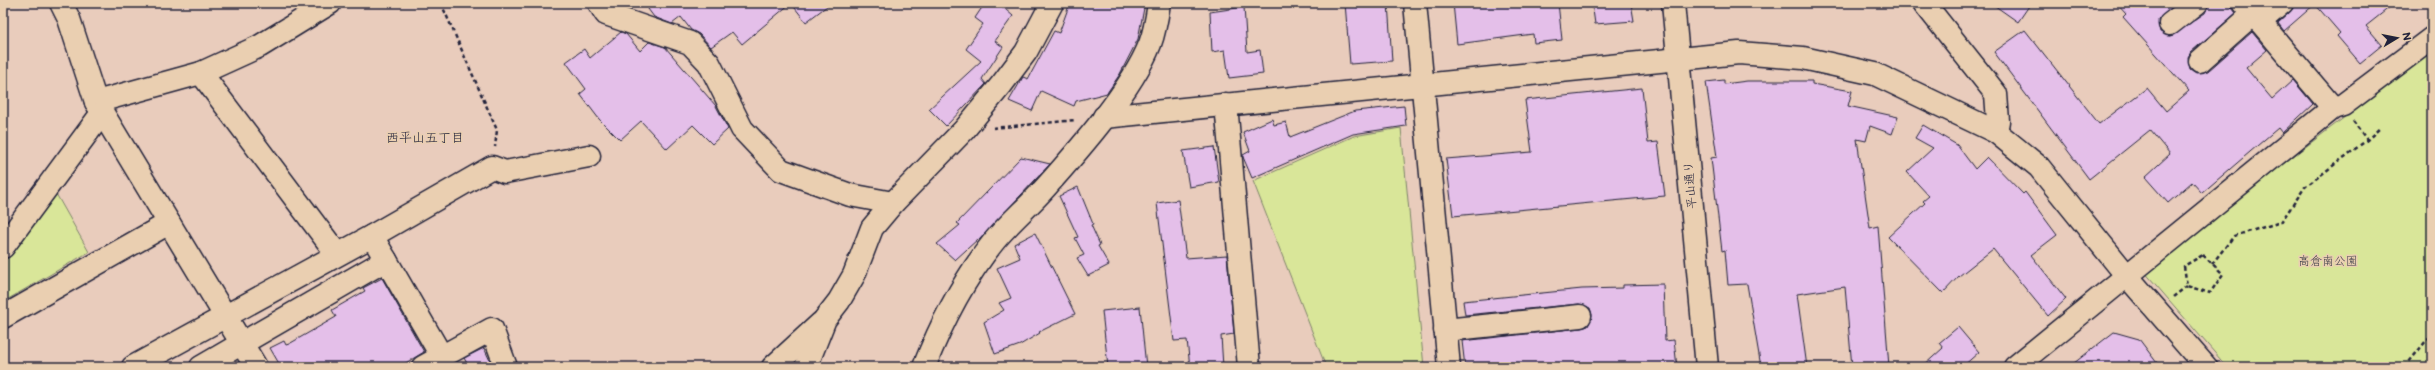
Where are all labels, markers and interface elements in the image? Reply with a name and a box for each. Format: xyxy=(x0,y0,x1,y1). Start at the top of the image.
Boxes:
north arrow xyxy=(2377,18,2417,58)
text: N xyxy=(2399,31,2413,42)
district label: 西平山五丁目 xyxy=(386,130,464,146)
street label: 平山通り xyxy=(1681,160,1700,210)
park label: 高倉南公園 xyxy=(2298,254,2358,269)

